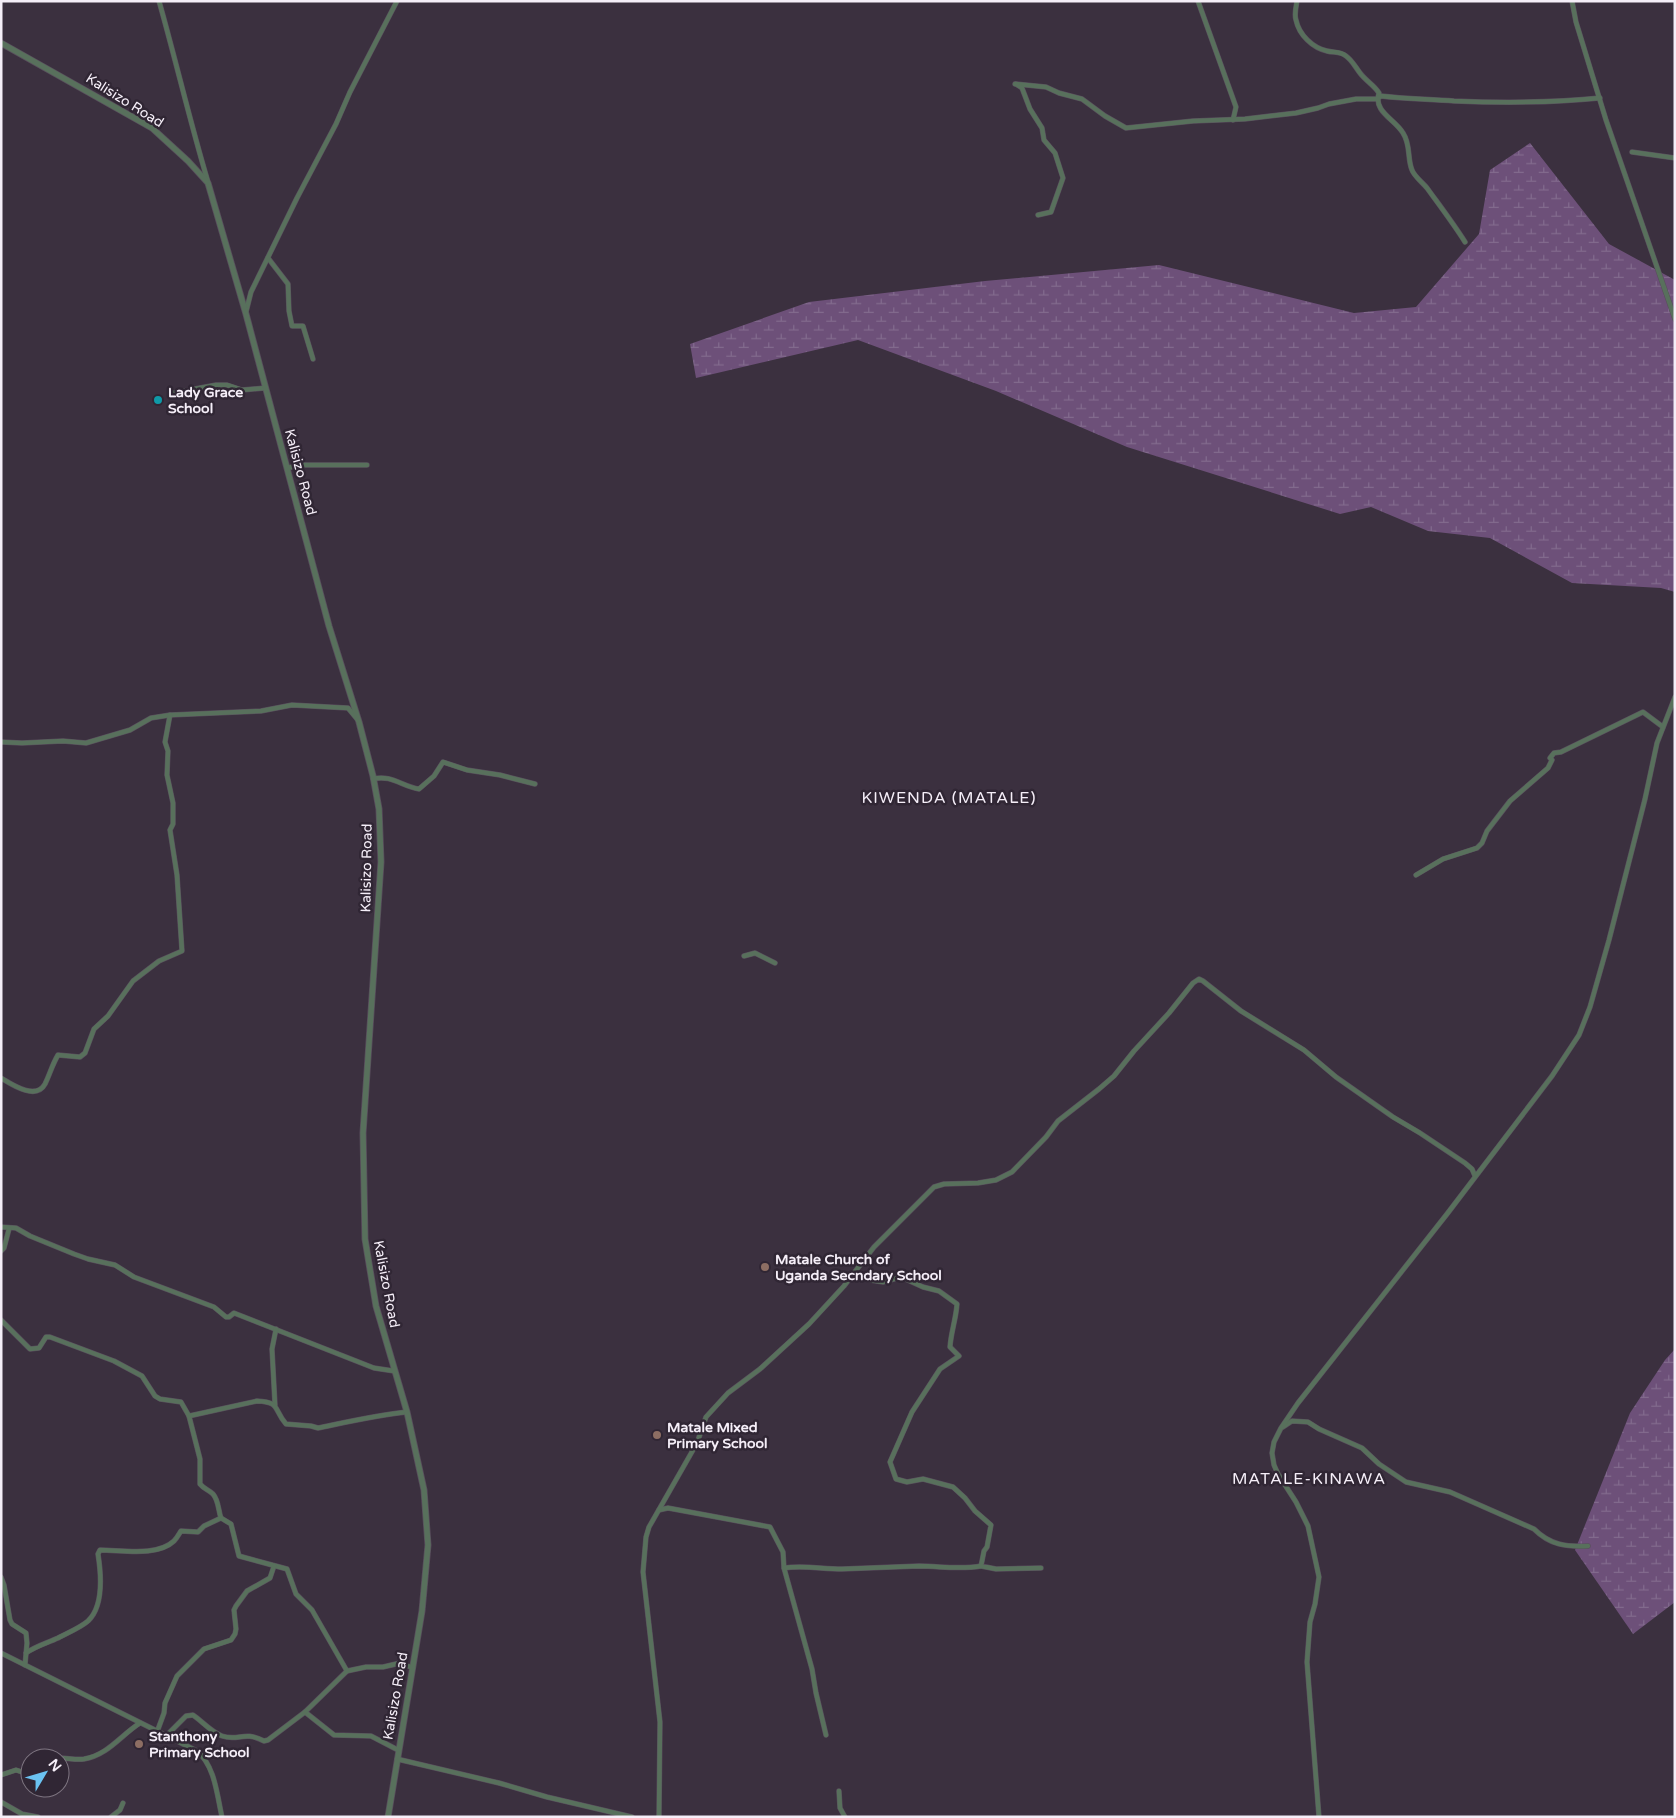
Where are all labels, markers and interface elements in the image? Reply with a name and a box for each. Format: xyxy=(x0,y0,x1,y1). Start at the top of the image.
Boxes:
street label: Kalisizo Road xyxy=(83,70,167,131)
place label: Lady Grace School xyxy=(168,384,243,417)
marker: Lady Grace School xyxy=(152,394,164,406)
street label: Kalisizo Road xyxy=(281,427,320,517)
district label: KIWENDA (MATALE) xyxy=(861,788,1037,808)
street label: Kalisizo Road xyxy=(357,823,376,913)
street label: Kalisizo Road xyxy=(370,1239,403,1329)
place label: Matale Church of Uganda Secndary School xyxy=(775,1251,942,1284)
marker: Matale Church of Uganda Secndary School xyxy=(759,1261,771,1273)
place label: Matale Mixed Primary School xyxy=(667,1419,768,1452)
marker: Matale Mixed Primary School xyxy=(651,1429,663,1441)
district label: MATALE-KINAWA xyxy=(1232,1469,1386,1489)
street label: Kalisizo Road xyxy=(379,1651,412,1741)
place label: Stanthony Primary School xyxy=(149,1728,250,1761)
marker: Stanthony Primary School xyxy=(133,1738,145,1750)
north arrow xyxy=(20,1748,70,1798)
text: N xyxy=(45,1756,65,1775)

